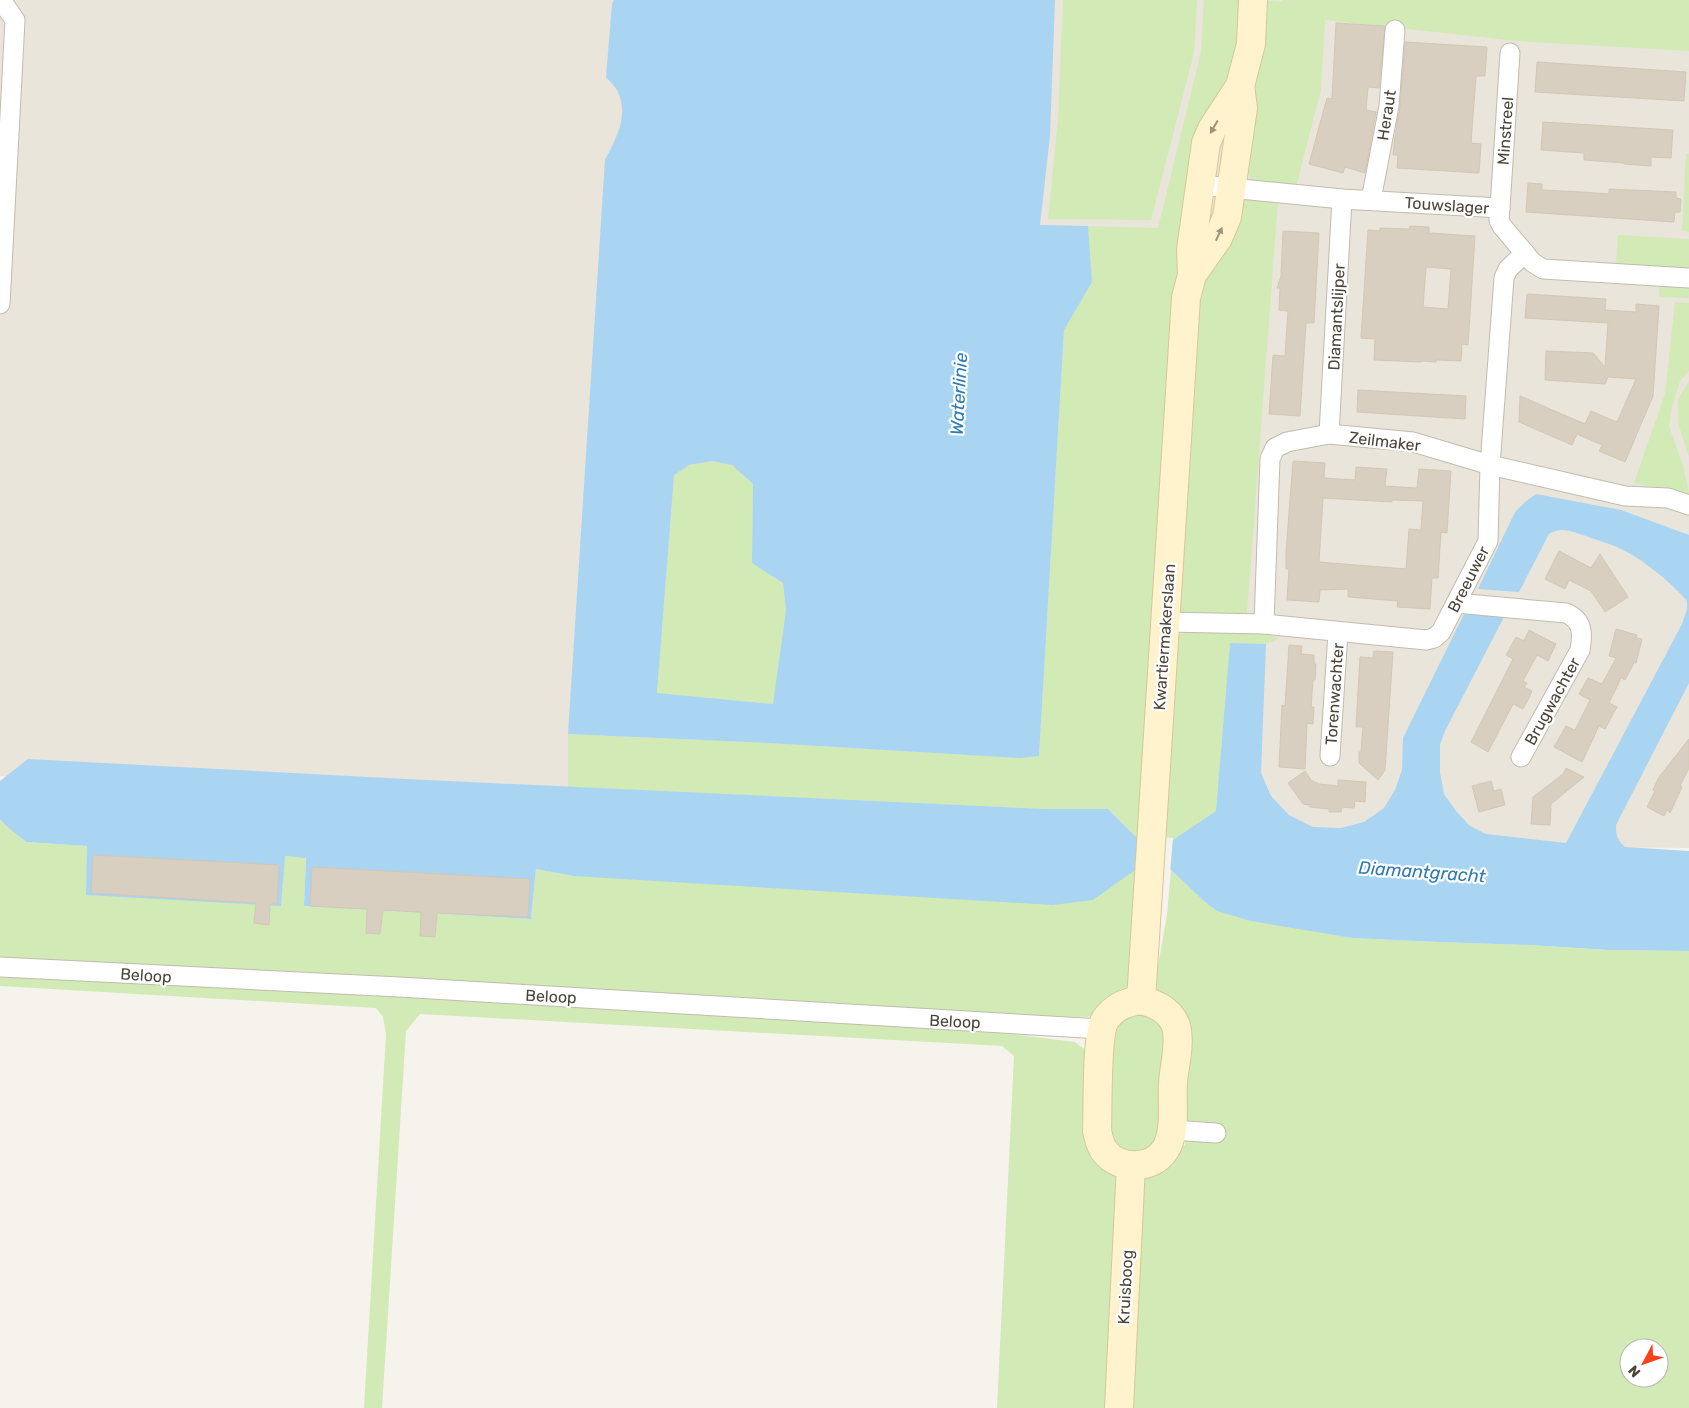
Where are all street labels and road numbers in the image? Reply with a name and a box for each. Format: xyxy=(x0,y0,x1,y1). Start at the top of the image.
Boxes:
street label: Heraut xyxy=(1373,88,1400,142)
street label: Minstreel xyxy=(1494,96,1517,166)
street label: Touwslager xyxy=(1404,193,1490,218)
street label: Diamantslijper xyxy=(1324,263,1349,371)
street label: Zeilmaker xyxy=(1348,428,1422,455)
street label: Breeuwer xyxy=(1444,543,1493,616)
street label: Kwartiermakerslaan xyxy=(1150,563,1179,711)
street label: Torenwachter xyxy=(1321,642,1348,746)
street label: Brugwachter xyxy=(1521,654,1584,748)
street label: Beloop xyxy=(120,964,172,987)
street label: Beloop xyxy=(525,986,577,1007)
street label: Beloop xyxy=(929,1011,981,1032)
street label: Kruisboog xyxy=(1114,1249,1137,1325)

